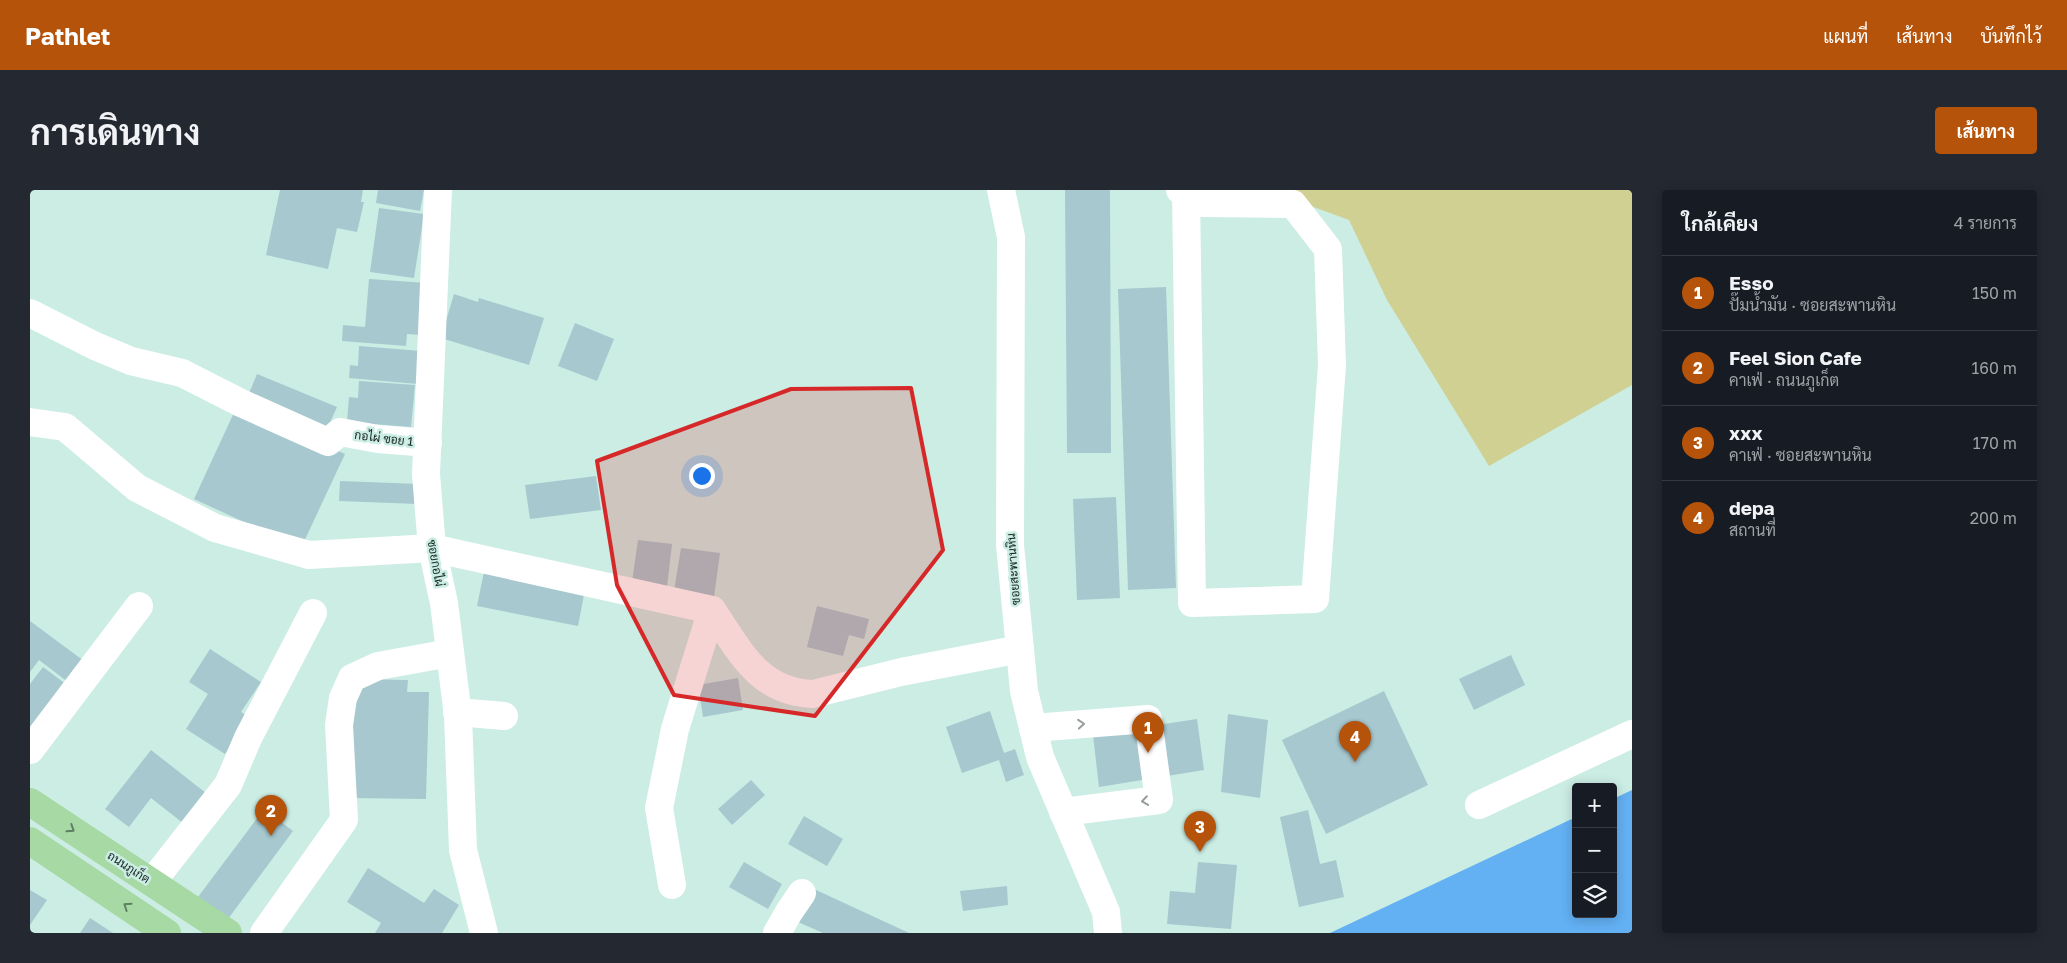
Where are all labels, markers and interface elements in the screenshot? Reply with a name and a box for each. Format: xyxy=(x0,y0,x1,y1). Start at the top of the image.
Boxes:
text: Pathlet xyxy=(25,21,110,50)
text: แผนที่ xyxy=(1823,25,1868,47)
text: เส้นทาง xyxy=(1896,25,1952,47)
text: บันทึกไว้ xyxy=(1980,25,2042,47)
button: เส้นทาง xyxy=(1935,107,2037,154)
text: การเดินทาง xyxy=(30,111,200,153)
text: ใกล้เคียง xyxy=(1682,210,1758,236)
text: 4 รายการ xyxy=(1954,213,2017,233)
text: Esso xyxy=(1729,271,1774,294)
text: 1 xyxy=(1694,283,1702,303)
text: 150 m xyxy=(1972,283,2017,303)
text: ปั๊มน้ำมัน · ซอยสะพานหิน xyxy=(1729,295,1896,315)
text: Feel Sion Cafe xyxy=(1729,346,1862,369)
text: 2 xyxy=(1693,358,1703,378)
text: 160 m xyxy=(1971,358,2017,378)
text: คาเฟ่ · ถนนภูเก็ต xyxy=(1729,370,1839,390)
text: xxx xyxy=(1729,421,1762,444)
street label: กอไผ่ ซอย 1 xyxy=(354,427,414,449)
text: 3 xyxy=(1693,433,1703,453)
text: 170 m xyxy=(1973,433,2017,453)
text: คาเฟ่ · ซอยสะพานหิน xyxy=(1729,445,1872,465)
your location xyxy=(689,463,715,489)
text: depa xyxy=(1729,496,1775,519)
text: 4 xyxy=(1693,508,1703,528)
text: 200 m xyxy=(1970,508,2017,528)
text: สถานที่ xyxy=(1729,520,1776,540)
street label: ซอยสะพานหิน xyxy=(1003,532,1023,605)
street label: ซอยกอไผ่ xyxy=(424,538,448,588)
pin: 1 xyxy=(1132,712,1164,753)
one-way arrow xyxy=(1078,719,1086,730)
pin: 4 xyxy=(1339,721,1371,762)
map controls xyxy=(1572,783,1617,918)
button: + xyxy=(1572,783,1617,828)
pin: 2 xyxy=(255,795,287,836)
one-way arrow xyxy=(1141,796,1149,806)
pin: 3 xyxy=(1184,811,1216,852)
one-way arrow xyxy=(65,823,74,832)
button: − xyxy=(1572,828,1617,873)
street label: ถนนภูเก็ต xyxy=(104,847,154,887)
button: layers xyxy=(1572,873,1617,918)
one-way arrow xyxy=(123,903,132,912)

